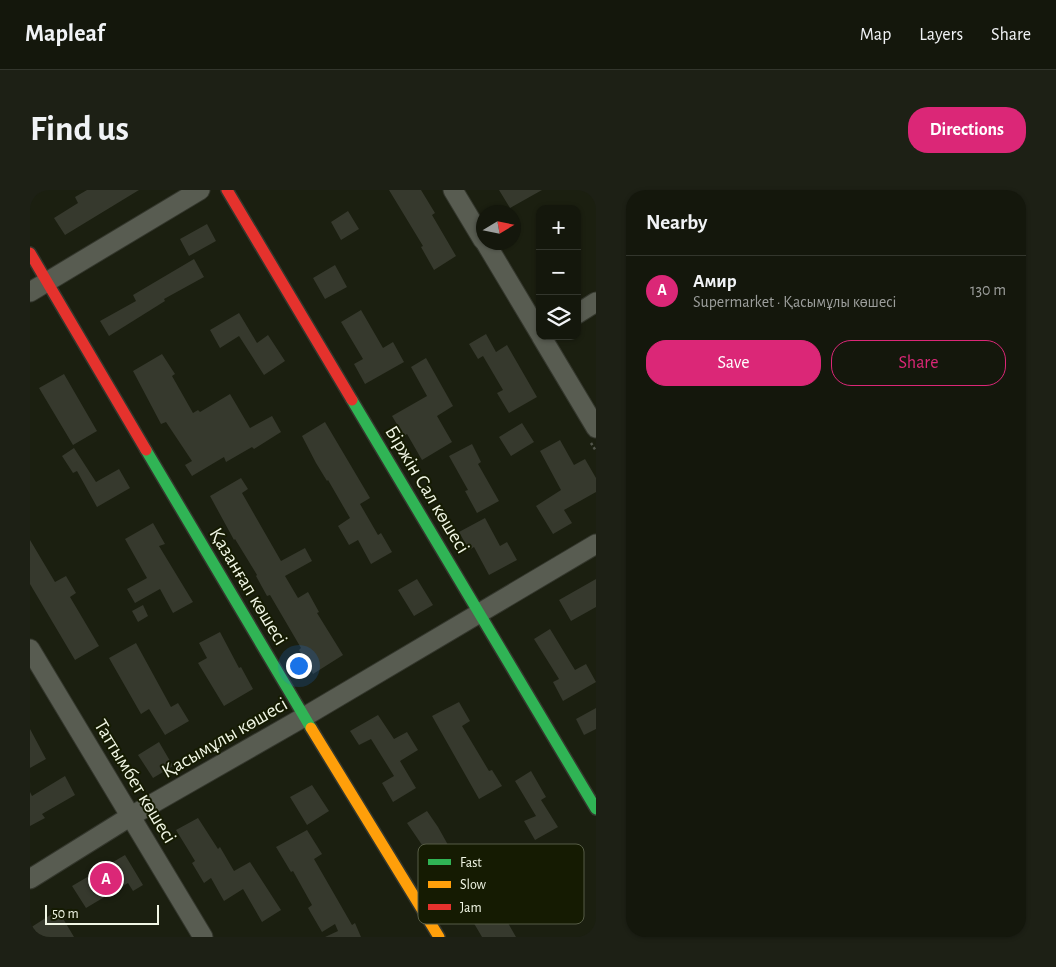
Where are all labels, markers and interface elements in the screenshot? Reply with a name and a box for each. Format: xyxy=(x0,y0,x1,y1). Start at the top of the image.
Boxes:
text: Mapleaf xyxy=(25,22,105,46)
text: Map xyxy=(860,26,891,44)
text: Layers xyxy=(919,26,963,44)
text: Share xyxy=(991,26,1031,44)
button: Directions xyxy=(908,107,1026,153)
text: Find us xyxy=(30,112,129,147)
north arrow xyxy=(476,205,521,250)
map controls xyxy=(536,205,581,340)
button: + xyxy=(536,205,581,250)
text: Nearby xyxy=(646,212,707,233)
button: − xyxy=(536,250,581,295)
text: Амир xyxy=(693,272,737,291)
text: A xyxy=(657,282,667,298)
text: 130 m xyxy=(970,282,1006,298)
text: Supermarket · Қасымұлы көшесі xyxy=(693,294,896,310)
button: layers xyxy=(536,295,581,340)
button: Save xyxy=(646,340,821,386)
button: Share xyxy=(831,340,1006,386)
street label: Біржін Сал көшесі xyxy=(381,422,473,557)
street label: Қазанғап көшесі xyxy=(205,524,291,649)
your location xyxy=(286,653,312,679)
street label: Қасымұлы көшесі xyxy=(158,694,291,782)
street label: Таттымбет көшесі xyxy=(90,716,180,847)
legend xyxy=(418,844,584,924)
text: Fast xyxy=(460,856,482,870)
pin: A xyxy=(90,860,122,898)
text: Slow xyxy=(460,878,487,892)
text: Jam xyxy=(460,901,482,915)
scale bar xyxy=(45,902,159,925)
text: 50 m xyxy=(52,907,79,921)

